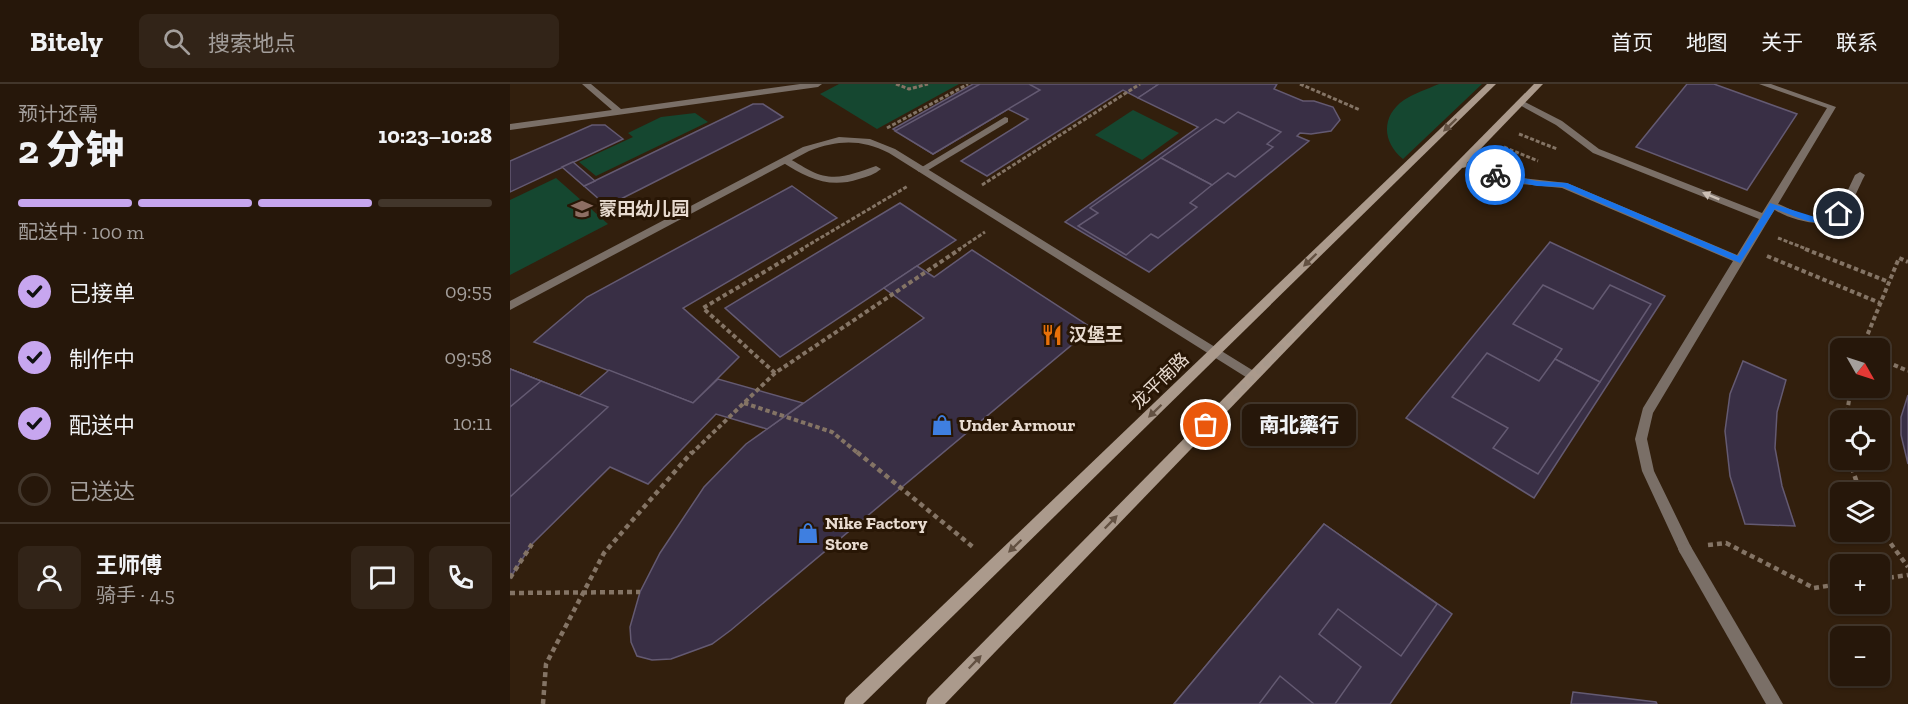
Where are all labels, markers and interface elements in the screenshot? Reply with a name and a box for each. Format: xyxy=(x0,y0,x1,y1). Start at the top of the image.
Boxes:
search box xyxy=(139,14,559,68)
text: Bitely xyxy=(30,25,103,58)
icon: search xyxy=(160,25,193,58)
text: 搜索地点 xyxy=(208,30,296,57)
text: 首页 xyxy=(1611,30,1653,55)
text: 地图 xyxy=(1686,30,1728,55)
text: 关于 xyxy=(1761,30,1803,55)
text: 联系 xyxy=(1836,30,1878,55)
text: 预计还需 xyxy=(18,102,98,126)
one-way arrow xyxy=(1444,117,1458,131)
text: 10:23–10:28 xyxy=(378,122,492,149)
text: 2 分钟 xyxy=(18,126,124,173)
courier xyxy=(1465,145,1525,205)
icon: bike xyxy=(1479,159,1512,192)
pin xyxy=(1813,188,1864,239)
one-way arrow xyxy=(1702,191,1720,201)
school or university icon: 蒙田幼儿园 xyxy=(570,197,594,221)
icon: home xyxy=(1822,197,1855,230)
place label: 蒙田幼儿园 xyxy=(599,198,689,220)
text: 配送中 · 100 m xyxy=(18,220,144,244)
one-way arrow xyxy=(1304,253,1318,267)
icon: check xyxy=(18,275,51,308)
text: 09:55 xyxy=(445,279,492,303)
text: 已接单 xyxy=(69,280,135,307)
restaurant icon: 汉堡王 xyxy=(1040,323,1064,347)
place label: 汉堡王 xyxy=(1069,324,1123,346)
north arrow xyxy=(1830,338,1890,398)
map controls xyxy=(1830,338,1890,686)
icon: check xyxy=(18,341,51,374)
text: 09:58 xyxy=(444,345,492,369)
text: 制作中 xyxy=(69,346,135,373)
street label: 龙平南路 xyxy=(1126,348,1194,414)
pin xyxy=(1180,399,1231,450)
one-way arrow xyxy=(1148,403,1162,417)
callout: 南北藥行 xyxy=(1242,404,1356,446)
icon: check xyxy=(18,407,51,440)
icon: bag xyxy=(1189,408,1222,441)
button: locate xyxy=(1830,410,1890,470)
text: 10:11 xyxy=(453,411,492,435)
text: 配送中 xyxy=(69,412,135,439)
shop icon: Under Armour xyxy=(930,413,954,437)
text: 南北藥行 xyxy=(1259,413,1339,437)
place label: Under Armour xyxy=(959,414,1076,436)
text: 已送达 xyxy=(69,478,135,505)
button: layers xyxy=(1830,482,1890,542)
place label: Nike Factory Store xyxy=(825,512,928,555)
one-way arrow xyxy=(1104,515,1118,530)
shop icon: Nike Factory Store xyxy=(796,521,820,545)
one-way arrow xyxy=(1008,539,1022,553)
button: person xyxy=(18,546,81,609)
button: chat xyxy=(351,546,414,609)
button: phone xyxy=(429,546,492,609)
text: 王师傅 xyxy=(96,552,162,579)
button: + xyxy=(1830,554,1890,614)
text: 骑手 · 4.5 xyxy=(96,583,175,607)
button: − xyxy=(1830,626,1890,686)
one-way arrow xyxy=(968,655,982,670)

